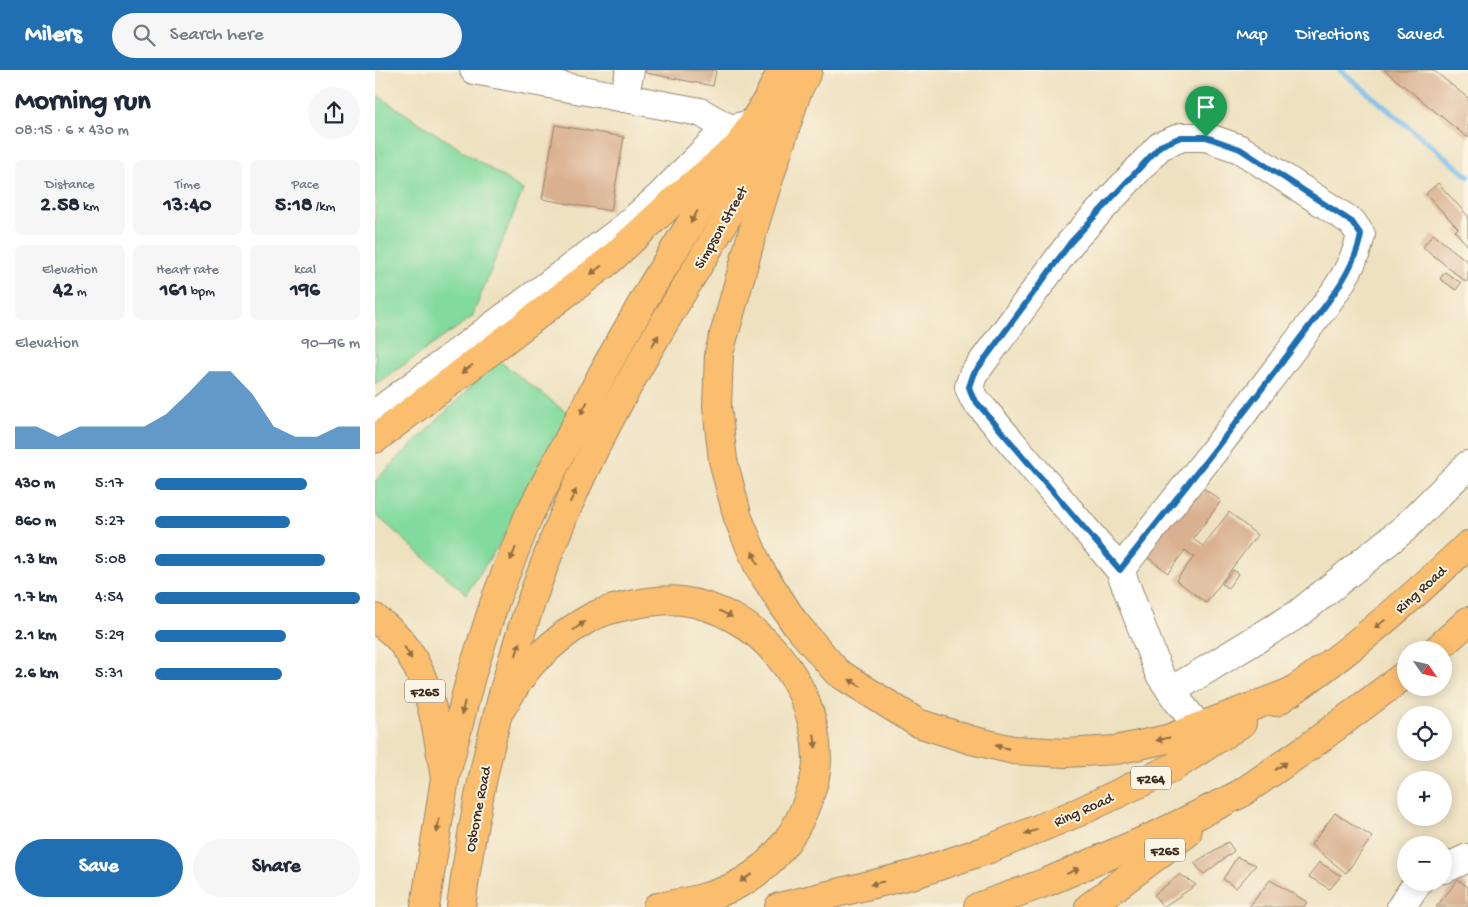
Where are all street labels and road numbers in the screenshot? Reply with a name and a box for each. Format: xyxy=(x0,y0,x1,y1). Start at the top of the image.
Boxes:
street label: Simpson Street xyxy=(691,182,754,272)
street label: Ring Road xyxy=(1392,562,1452,618)
road number: F265 xyxy=(405,680,445,702)
street label: Osborne Road xyxy=(462,764,496,854)
road number: F264 xyxy=(1131,766,1171,790)
street label: Ring Road xyxy=(1051,789,1117,832)
road number: F265 xyxy=(1145,838,1185,862)

